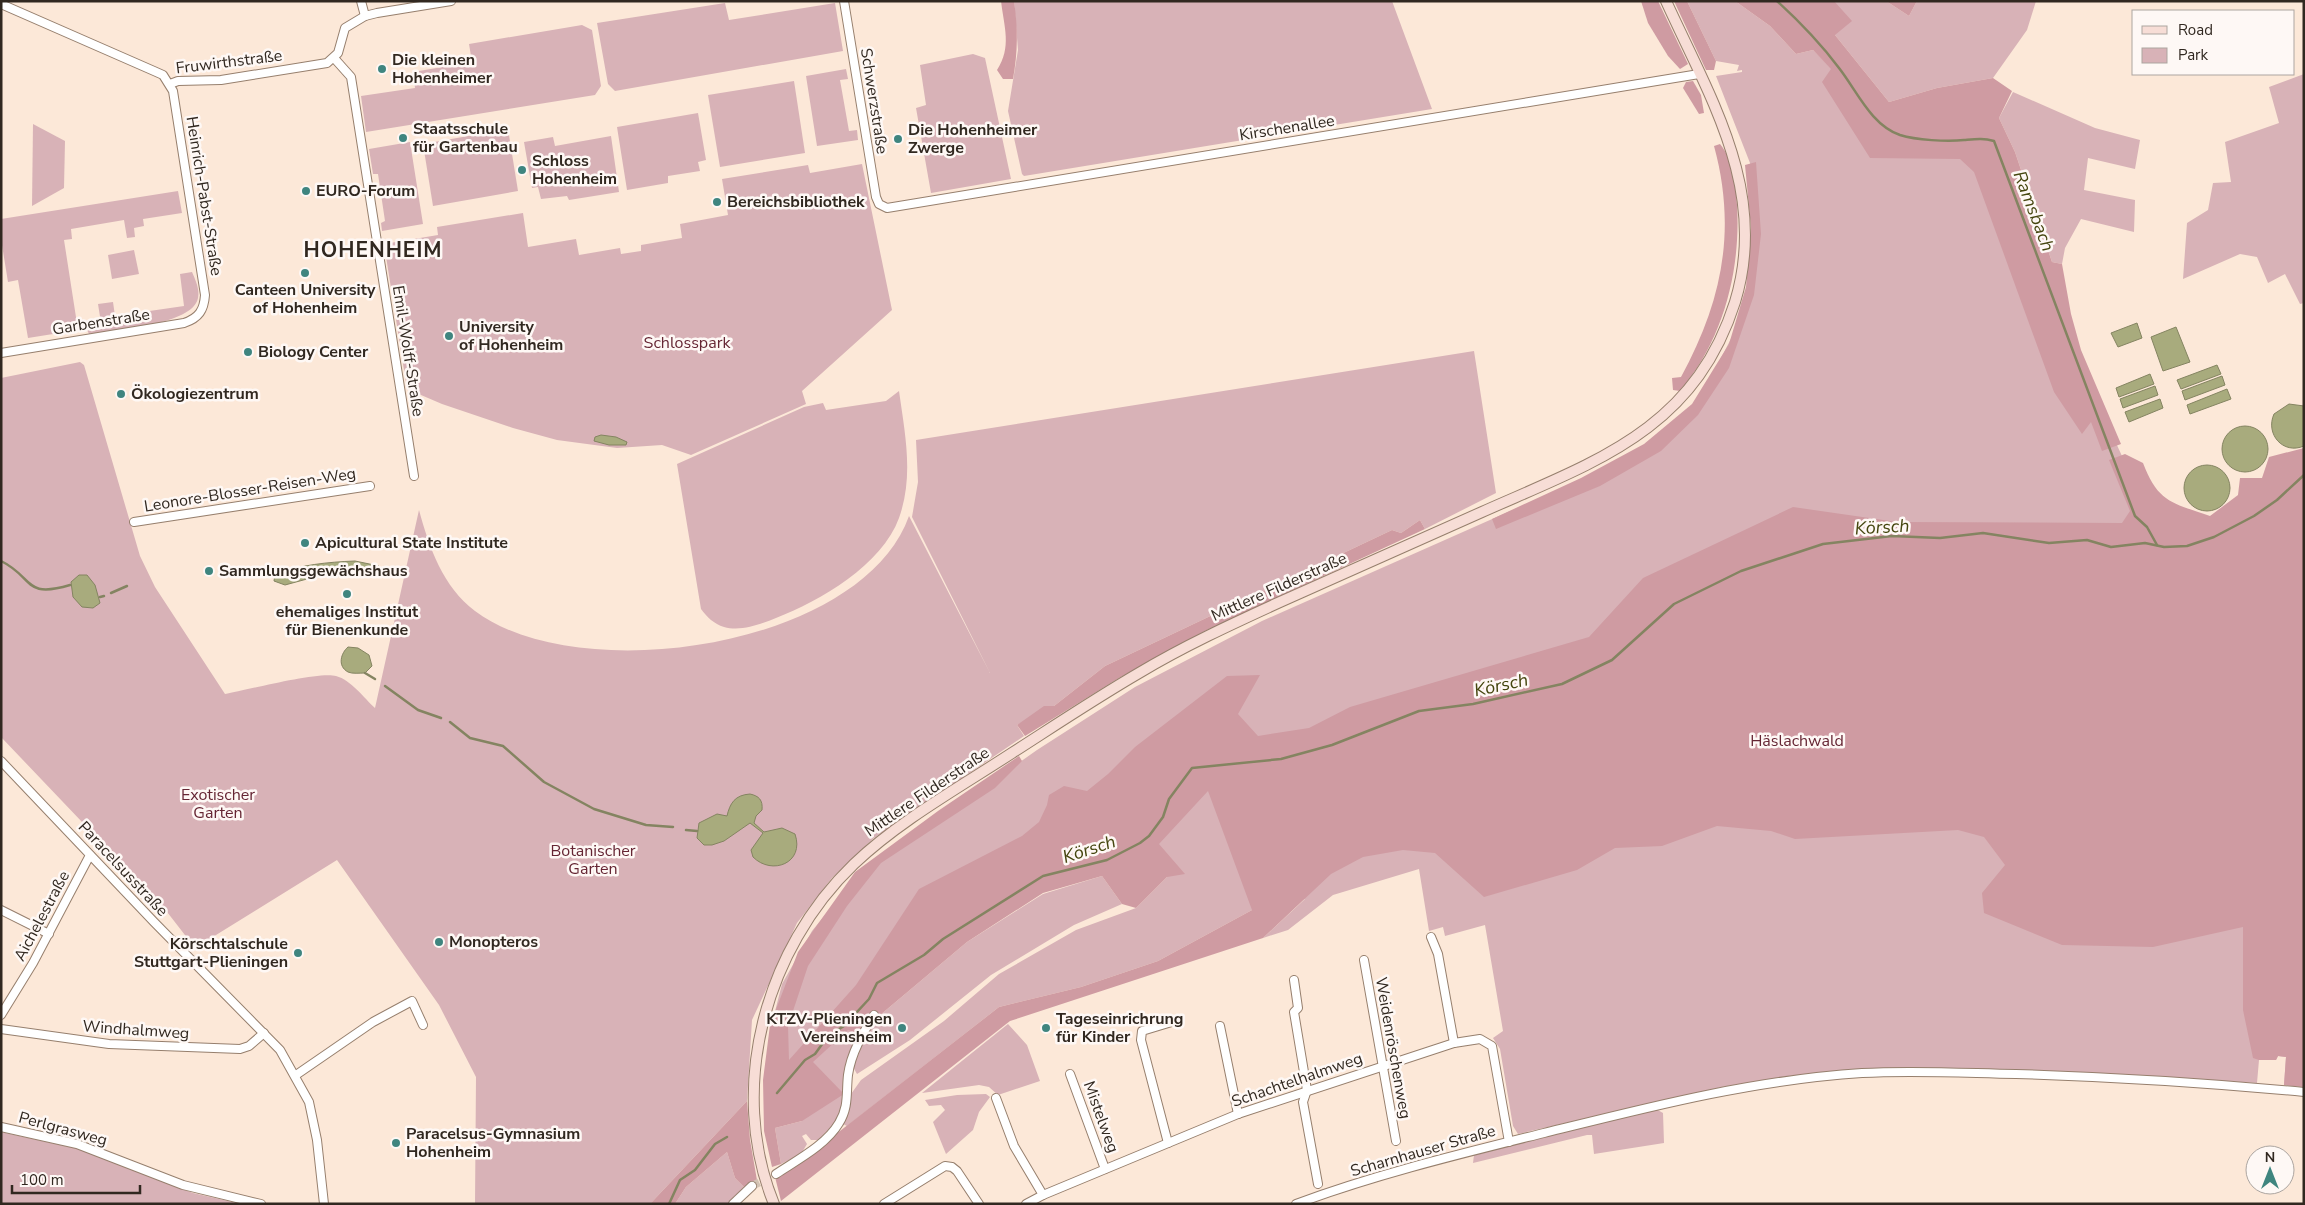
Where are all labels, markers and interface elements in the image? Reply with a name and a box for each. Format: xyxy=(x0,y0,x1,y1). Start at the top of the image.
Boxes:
legend xyxy=(2132,10,2295,75)
text: Road xyxy=(2178,20,2213,40)
street label: Fruwirthstraße xyxy=(175,45,283,79)
text: Park xyxy=(2178,45,2208,65)
street label: Schwerzstraße xyxy=(855,46,893,156)
place label: Die kleinen Hohenheimer xyxy=(392,49,493,89)
marker: Die kleinen Hohenheimer xyxy=(376,63,388,75)
street label: Kirschenallee xyxy=(1238,110,1336,146)
street label: Heinrich-Pabst-Straße xyxy=(181,115,227,277)
place label: Staatsschule für Gartenbau xyxy=(413,118,518,158)
place label: Die Hohenheimer Zwerge xyxy=(908,119,1038,159)
marker: Staatsschule für Gartenbau xyxy=(397,132,409,144)
marker: Die Hohenheimer Zwerge xyxy=(892,133,904,145)
place label: Schloss Hohenheim xyxy=(532,150,617,190)
marker: Schloss Hohenheim xyxy=(516,164,528,176)
water label: Ramsbach xyxy=(2008,167,2060,255)
place label: EURO-Forum xyxy=(316,180,415,202)
marker: EURO-Forum xyxy=(300,185,312,197)
place label: Bereichsbibliothek xyxy=(727,191,865,213)
marker: Bereichsbibliothek xyxy=(711,196,723,208)
district label: HOHENHEIM xyxy=(303,236,443,264)
marker: Canteen University of Hohenheim xyxy=(299,267,311,279)
place label: Canteen University of Hohenheim xyxy=(235,279,376,319)
street label: Emil-Wolff-Straße xyxy=(387,284,429,418)
street label: Garbenstraße xyxy=(51,303,151,341)
place label: University of Hohenheim xyxy=(459,316,563,356)
marker: University of Hohenheim xyxy=(443,330,455,342)
park label: Schlosspark xyxy=(644,332,731,354)
place label: Biology Center xyxy=(258,341,369,363)
marker: Biology Center xyxy=(242,346,254,358)
place label: Ökologiezentrum xyxy=(131,383,259,405)
marker: Ökologiezentrum xyxy=(115,388,127,400)
street label: Leonore-Blosser-Reisen-Weg xyxy=(143,462,357,518)
water label: Körsch xyxy=(1854,514,1910,540)
place label: Apicultural State Institute xyxy=(315,532,508,554)
marker: Apicultural State Institute xyxy=(299,537,311,549)
street label: Mittlere Filderstraße xyxy=(1208,547,1350,627)
place label: Sammlungsgewächshaus xyxy=(219,560,408,582)
marker: Sammlungsgewächshaus xyxy=(203,565,215,577)
marker: ehemaliges Institut für Bienenkunde xyxy=(341,588,353,600)
place label: ehemaliges Institut für Bienenkunde xyxy=(276,601,419,641)
water label: Körsch xyxy=(1472,668,1530,702)
park label: Häslachwald xyxy=(1750,730,1844,752)
street label: Mittlere Filderstraße xyxy=(860,742,994,842)
park label: Exotischer Garten xyxy=(181,784,255,824)
street label: Paracelsusstraße xyxy=(73,817,173,921)
water label: Körsch xyxy=(1059,829,1119,869)
park label: Botanischer Garten xyxy=(551,840,636,880)
street label: Aichelestraße xyxy=(9,867,75,965)
place label: Monopteros xyxy=(449,931,538,953)
place label: Körschtalschule Stuttgart-Plieningen xyxy=(134,933,288,973)
marker: Monopteros xyxy=(433,936,445,948)
marker: Körschtalschule Stuttgart-Plieningen xyxy=(292,947,304,959)
street label: Weidenröschenweg xyxy=(1370,976,1416,1120)
place label: KTZV-Plieningen Vereinsheim xyxy=(766,1008,892,1048)
place label: Tageseinrichrung für Kinder xyxy=(1056,1008,1184,1048)
street label: Windhalmweg xyxy=(82,1015,190,1045)
marker: KTZV-Plieningen Vereinsheim xyxy=(896,1022,908,1034)
marker: Tageseinrichrung für Kinder xyxy=(1040,1022,1052,1034)
street label: Schachtelhalmweg xyxy=(1229,1047,1365,1113)
street label: Mistelweg xyxy=(1078,1078,1124,1156)
street label: Perlgrasweg xyxy=(16,1107,110,1151)
street label: Scharnhauser Straße xyxy=(1348,1120,1498,1182)
place label: Paracelsus-Gymnasium Hohenheim xyxy=(406,1123,580,1163)
marker: Paracelsus-Gymnasium Hohenheim xyxy=(390,1137,402,1149)
north arrow xyxy=(2245,1145,2295,1195)
text: N xyxy=(2265,1148,2275,1167)
scale bar xyxy=(12,1162,140,1194)
text: 100 m xyxy=(20,1170,64,1190)

